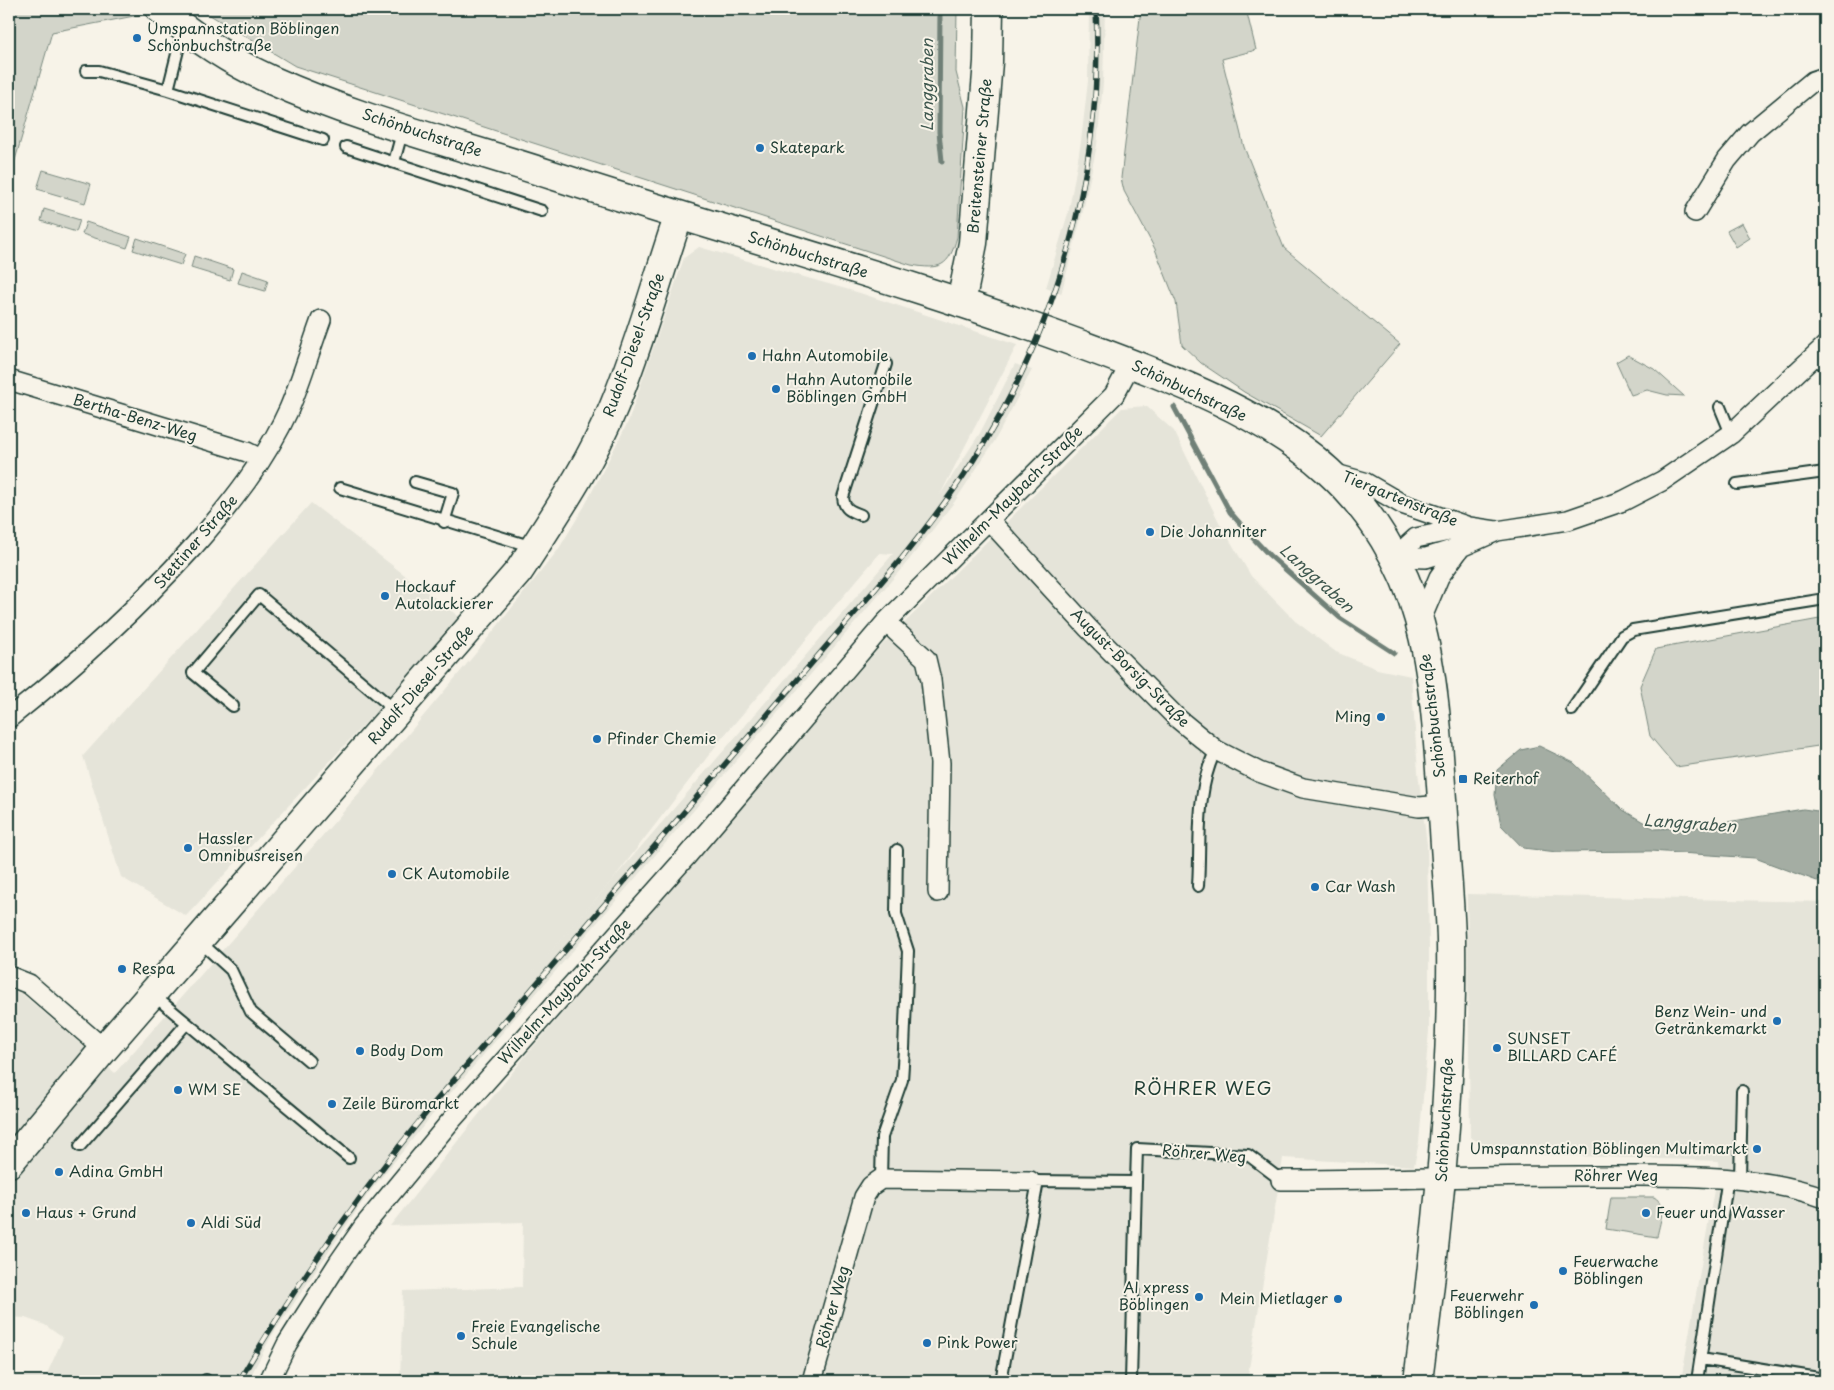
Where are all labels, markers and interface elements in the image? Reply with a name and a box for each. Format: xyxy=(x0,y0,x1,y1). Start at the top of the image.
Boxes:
place label: Umspannstation Böblingen Schönbuchstraße xyxy=(147,16,339,56)
marker: Umspannstation Böblingen Schönbuchstraße xyxy=(131,32,143,44)
water label: Langgraben xyxy=(914,38,938,131)
street label: Breitensteiner Straße xyxy=(960,77,997,234)
street label: Schönbuchstraße xyxy=(360,101,485,162)
place label: Skatepark xyxy=(770,135,845,158)
marker: Skatepark xyxy=(754,142,766,154)
street label: Schönbuchstraße xyxy=(745,224,871,283)
street label: Rudolf-Diesel-Straße xyxy=(596,269,669,420)
place label: Hahn Automobile xyxy=(762,343,889,366)
marker: Hahn Automobile xyxy=(746,350,758,362)
street label: Schönbuchstraße xyxy=(1128,353,1251,426)
place label: Hahn Automobile Böblingen GmbH xyxy=(786,367,913,407)
marker: Hahn Automobile Böblingen GmbH xyxy=(770,383,782,395)
street label: Bertha-Benz-Weg xyxy=(71,387,200,446)
street label: Wilhelm-Maybach-Straße xyxy=(937,420,1087,570)
street label: Tiergartenstraße xyxy=(1339,464,1462,531)
street label: Stettiner Straße xyxy=(147,489,242,593)
place label: Die Johanniter xyxy=(1160,519,1266,542)
marker: Die Johanniter xyxy=(1144,526,1156,538)
water label: Langgraben xyxy=(1275,537,1361,618)
place label: Hockauf Autolackierer xyxy=(395,574,493,614)
marker: Hockauf Autolackierer xyxy=(379,590,391,602)
street label: August-Borsig-Straße xyxy=(1066,602,1196,732)
street label: Rudolf-Diesel-Straße xyxy=(361,619,478,749)
street label: Schönbuchstraße xyxy=(1412,653,1451,780)
place label: Ming xyxy=(1335,704,1371,727)
marker: Ming xyxy=(1375,711,1387,723)
place label: Pfinder Chemie xyxy=(607,726,717,749)
marker: Pfinder Chemie xyxy=(591,733,603,745)
place label: Reiterhof xyxy=(1473,766,1540,789)
marker: Reiterhof xyxy=(1457,773,1469,785)
water label: Langgraben xyxy=(1643,807,1738,837)
place label: Hassler Omnibusreisen xyxy=(198,826,303,866)
marker: Hassler Omnibusreisen xyxy=(182,842,194,854)
place label: CK Automobile xyxy=(402,861,510,884)
marker: CK Automobile xyxy=(386,868,398,880)
place label: Car Wash xyxy=(1325,874,1396,897)
marker: Car Wash xyxy=(1309,881,1321,893)
street label: Wilhelm-Maybach-Straße xyxy=(492,913,636,1069)
place label: Respa xyxy=(132,956,176,979)
marker: Respa xyxy=(116,963,128,975)
place label: Benz Wein- und Getränkemarkt xyxy=(1654,999,1767,1039)
marker: Benz Wein- und Getränkemarkt xyxy=(1771,1015,1783,1027)
place label: SUNSET BILLARD CAFÉ xyxy=(1507,1026,1617,1066)
place label: Body Dom xyxy=(370,1038,444,1061)
marker: SUNSET BILLARD CAFÉ xyxy=(1491,1042,1503,1054)
marker: Body Dom xyxy=(354,1045,366,1057)
street label: Schönbuchstraße xyxy=(1429,1057,1458,1183)
district label: RÖHRER WEG xyxy=(1133,1074,1273,1101)
place label: WM SE xyxy=(188,1077,241,1100)
marker: WM SE xyxy=(172,1084,184,1096)
place label: Zeile Büromarkt xyxy=(342,1091,459,1114)
marker: Zeile Büromarkt xyxy=(326,1098,338,1110)
place label: Umspannstation Böblingen Multimarkt xyxy=(1469,1136,1747,1159)
street label: Röhrer Weg xyxy=(1161,1137,1247,1168)
marker: Umspannstation Böblingen Multimarkt xyxy=(1751,1143,1763,1155)
place label: Adina GmbH xyxy=(69,1159,163,1182)
street label: Röhrer Weg xyxy=(1574,1163,1658,1186)
marker: Adina GmbH xyxy=(53,1166,65,1178)
place label: Haus + Grund xyxy=(36,1200,137,1223)
place label: Feuer und Wasser xyxy=(1656,1200,1785,1223)
marker: Haus + Grund xyxy=(20,1207,32,1219)
marker: Feuer und Wasser xyxy=(1640,1207,1652,1219)
place label: Aldi Süd xyxy=(201,1210,261,1233)
marker: Aldi Süd xyxy=(185,1217,197,1229)
place label: Feuerwache Böblingen xyxy=(1573,1249,1659,1289)
street label: Röhrer Weg xyxy=(809,1263,854,1350)
marker: Feuerwache Böblingen xyxy=(1557,1265,1569,1277)
place label: AI xpress Böblingen xyxy=(1119,1275,1189,1315)
place label: Feuerwehr Böblingen xyxy=(1449,1283,1524,1323)
place label: Mein Mietlager xyxy=(1220,1286,1328,1309)
marker: AI xpress Böblingen xyxy=(1193,1291,1205,1303)
marker: Mein Mietlager xyxy=(1332,1293,1344,1305)
marker: Feuerwehr Böblingen xyxy=(1528,1299,1540,1311)
place label: Freie Evangelische Schule xyxy=(471,1314,601,1354)
marker: Freie Evangelische Schule xyxy=(455,1330,467,1342)
place label: Pink Power xyxy=(937,1330,1018,1353)
marker: Pink Power xyxy=(921,1337,933,1349)

